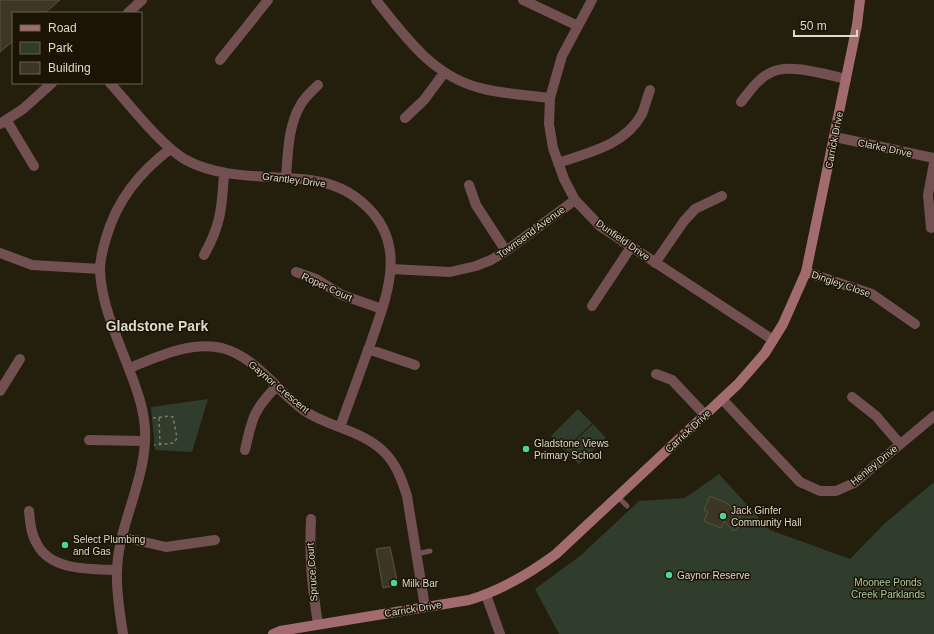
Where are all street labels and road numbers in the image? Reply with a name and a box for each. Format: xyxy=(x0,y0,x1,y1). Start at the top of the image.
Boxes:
street label: Carrick Drive xyxy=(823,110,845,169)
street label: Clarke Drive xyxy=(857,137,913,159)
street label: Grantley Drive xyxy=(262,171,327,189)
street label: Townsend Avenue xyxy=(495,203,567,260)
street label: Dunfield Drive xyxy=(594,217,652,263)
street label: Dingley Close xyxy=(810,269,872,299)
street label: Roper Court xyxy=(300,271,354,304)
street label: Gaynor Crescent xyxy=(247,358,312,416)
street label: Carrick Drive xyxy=(663,407,713,455)
street label: Henley Drive xyxy=(848,442,900,487)
street label: Spruce Court xyxy=(304,542,320,602)
street label: Carrick Drive xyxy=(384,599,443,619)

